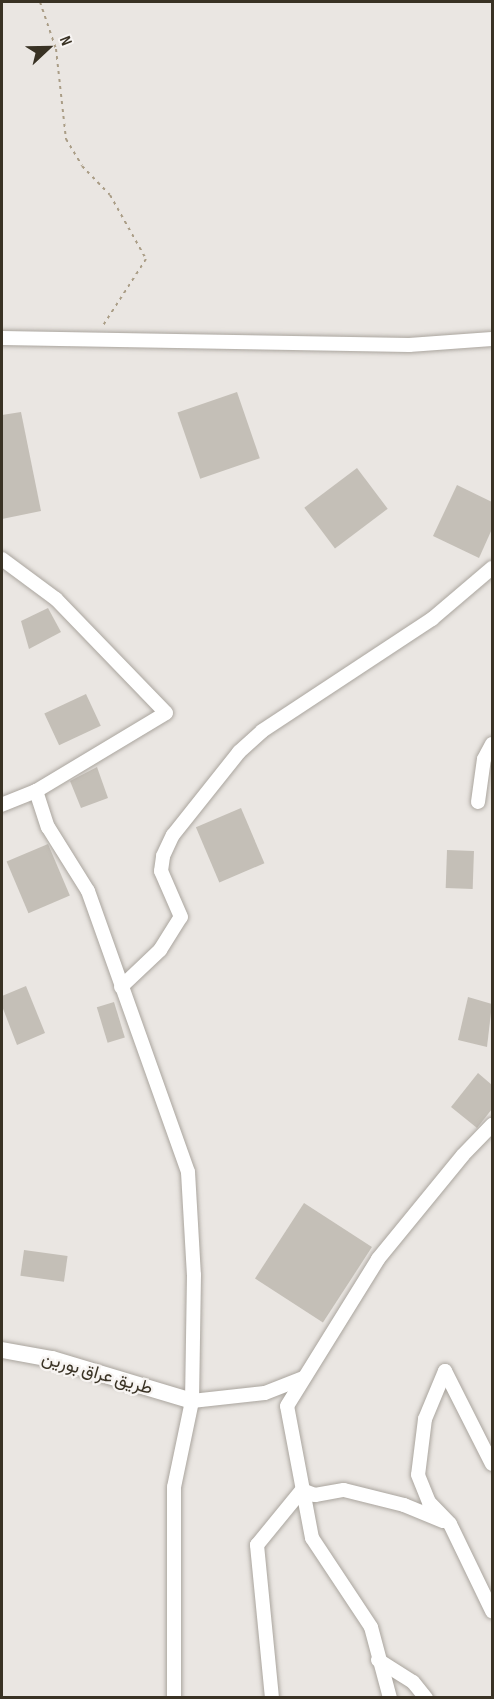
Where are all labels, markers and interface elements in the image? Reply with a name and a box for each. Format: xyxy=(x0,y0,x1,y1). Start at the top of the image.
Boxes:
north arrow xyxy=(18,18,78,78)
text: N xyxy=(55,34,76,49)
street label: طريق عراق بورين xyxy=(39,1348,155,1400)

